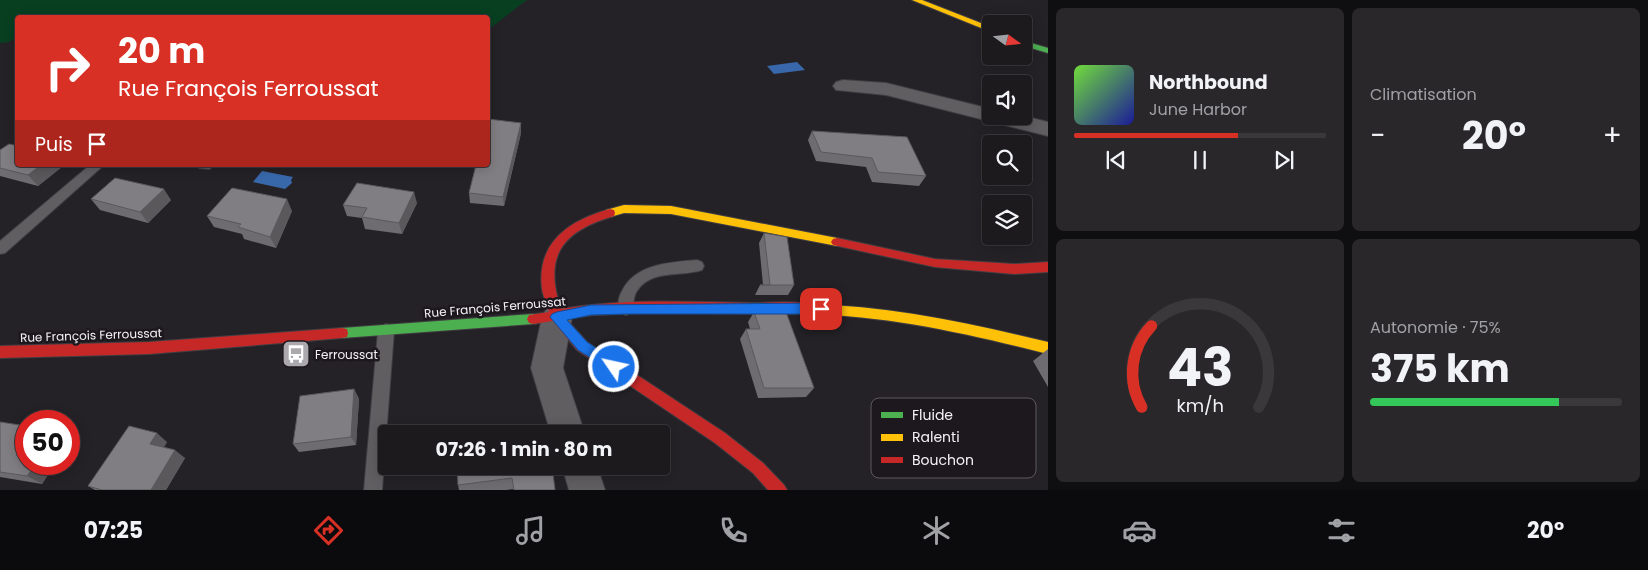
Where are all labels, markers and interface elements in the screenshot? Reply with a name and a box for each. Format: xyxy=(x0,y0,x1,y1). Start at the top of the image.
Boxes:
north arrow xyxy=(982,15,1032,65)
map controls xyxy=(982,15,1032,245)
text: 20 m xyxy=(118,26,205,75)
icon: right xyxy=(35,35,100,100)
text: Northbound xyxy=(1149,69,1268,96)
text: Rue François Ferroussat xyxy=(118,73,379,104)
button: sound xyxy=(982,75,1032,125)
text: Climatisation xyxy=(1370,83,1477,106)
text: June Harbor xyxy=(1149,98,1247,121)
text: 20° xyxy=(1462,109,1526,162)
text: − xyxy=(1370,116,1385,155)
text: + xyxy=(1603,116,1622,155)
icon: arrive xyxy=(83,130,111,158)
text: Puis xyxy=(35,131,73,158)
button: search xyxy=(982,135,1032,185)
icon: previous xyxy=(1102,146,1130,174)
icon: pause xyxy=(1186,146,1214,174)
icon: next xyxy=(1270,146,1298,174)
button: layers xyxy=(982,195,1032,245)
pin xyxy=(800,288,842,330)
street label: Rue François Ferroussat xyxy=(423,292,567,322)
icon: arrive xyxy=(807,295,835,323)
text: Autonomie · 75% xyxy=(1370,316,1501,339)
street label: Rue François Ferroussat xyxy=(20,324,162,346)
text: 43 xyxy=(1167,331,1233,404)
bus stop icon: Ferroussat xyxy=(281,339,311,369)
position arrow xyxy=(587,340,639,392)
text: 375 km xyxy=(1370,342,1510,395)
place label: Ferroussat xyxy=(315,346,378,363)
text: km/h xyxy=(1176,393,1224,418)
legend xyxy=(871,398,1036,478)
text: Fluide xyxy=(912,405,953,425)
speed limit sign: 50 xyxy=(15,410,80,475)
text: Ralenti xyxy=(912,427,960,447)
text: 07:26 · 1 min · 80 m xyxy=(436,436,612,463)
text: Bouchon xyxy=(912,450,974,470)
icon: directions xyxy=(311,513,346,548)
icon: music xyxy=(513,513,548,548)
icon: phone xyxy=(716,513,751,548)
icon: climate xyxy=(919,513,954,548)
icon: car xyxy=(1122,513,1157,548)
icon: filters xyxy=(1324,513,1359,548)
text: 07:25 xyxy=(84,515,143,546)
text: 20° xyxy=(1527,515,1564,546)

